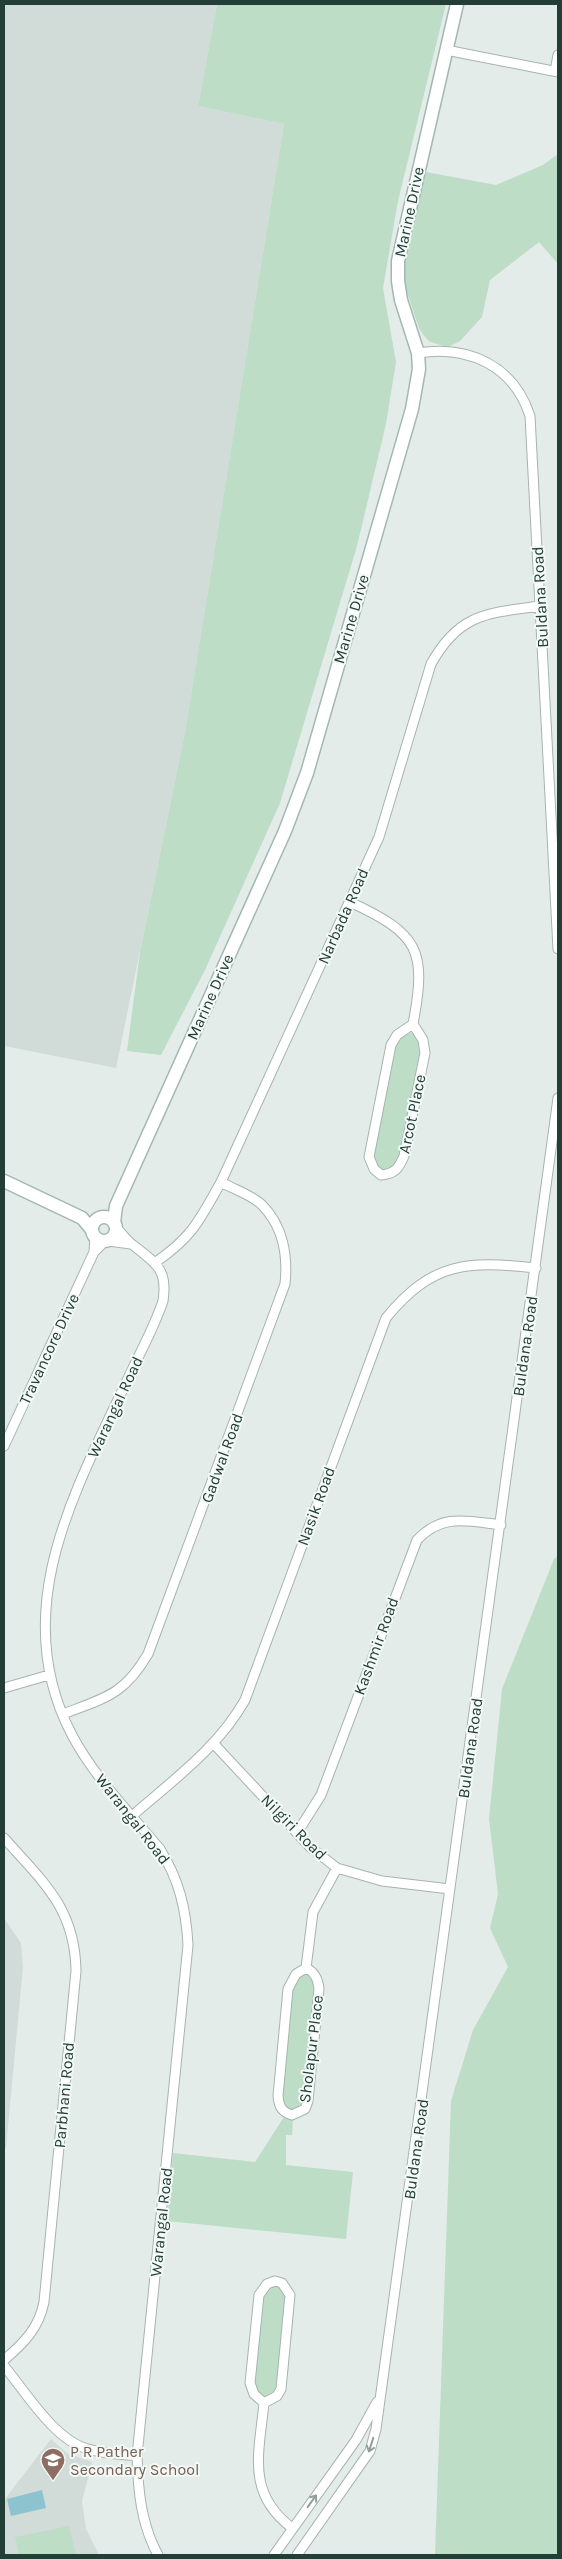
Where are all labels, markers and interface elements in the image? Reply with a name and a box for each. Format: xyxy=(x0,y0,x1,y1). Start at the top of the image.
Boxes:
street label: Marine Drive xyxy=(390,165,428,259)
street label: Buldana Road xyxy=(528,546,552,648)
street label: Marine Drive xyxy=(329,572,373,666)
street label: Narbada Road xyxy=(313,865,373,967)
street label: Marine Drive xyxy=(183,951,237,1043)
street label: Arcot Place xyxy=(394,1073,430,1155)
street label: Travancore Drive xyxy=(15,1291,83,1407)
street label: Buldana Road xyxy=(509,1294,541,1398)
street label: Warangal Road xyxy=(83,1353,147,1461)
street label: Gadwal Road xyxy=(197,1411,247,1505)
street label: Nasik Road xyxy=(293,1464,339,1548)
street label: Kashmir Road xyxy=(350,1594,402,1698)
street label: Buldana Road xyxy=(454,1696,486,1800)
street label: Warangal Road xyxy=(92,1770,174,1868)
street label: Nilgiri Road xyxy=(257,1790,331,1864)
street label: Sholapur Place xyxy=(295,1994,327,2104)
street label: Parbhani Road xyxy=(50,2041,78,2149)
street label: Buldana Road xyxy=(400,2097,432,2201)
street label: Warangal Road xyxy=(146,2166,176,2278)
one-way arrow xyxy=(366,2437,376,2453)
place label: P R Pather Secondary School xyxy=(70,2442,199,2479)
school or university icon: P R Pather Secondary School xyxy=(40,2447,66,2481)
one-way arrow xyxy=(307,2494,317,2508)

